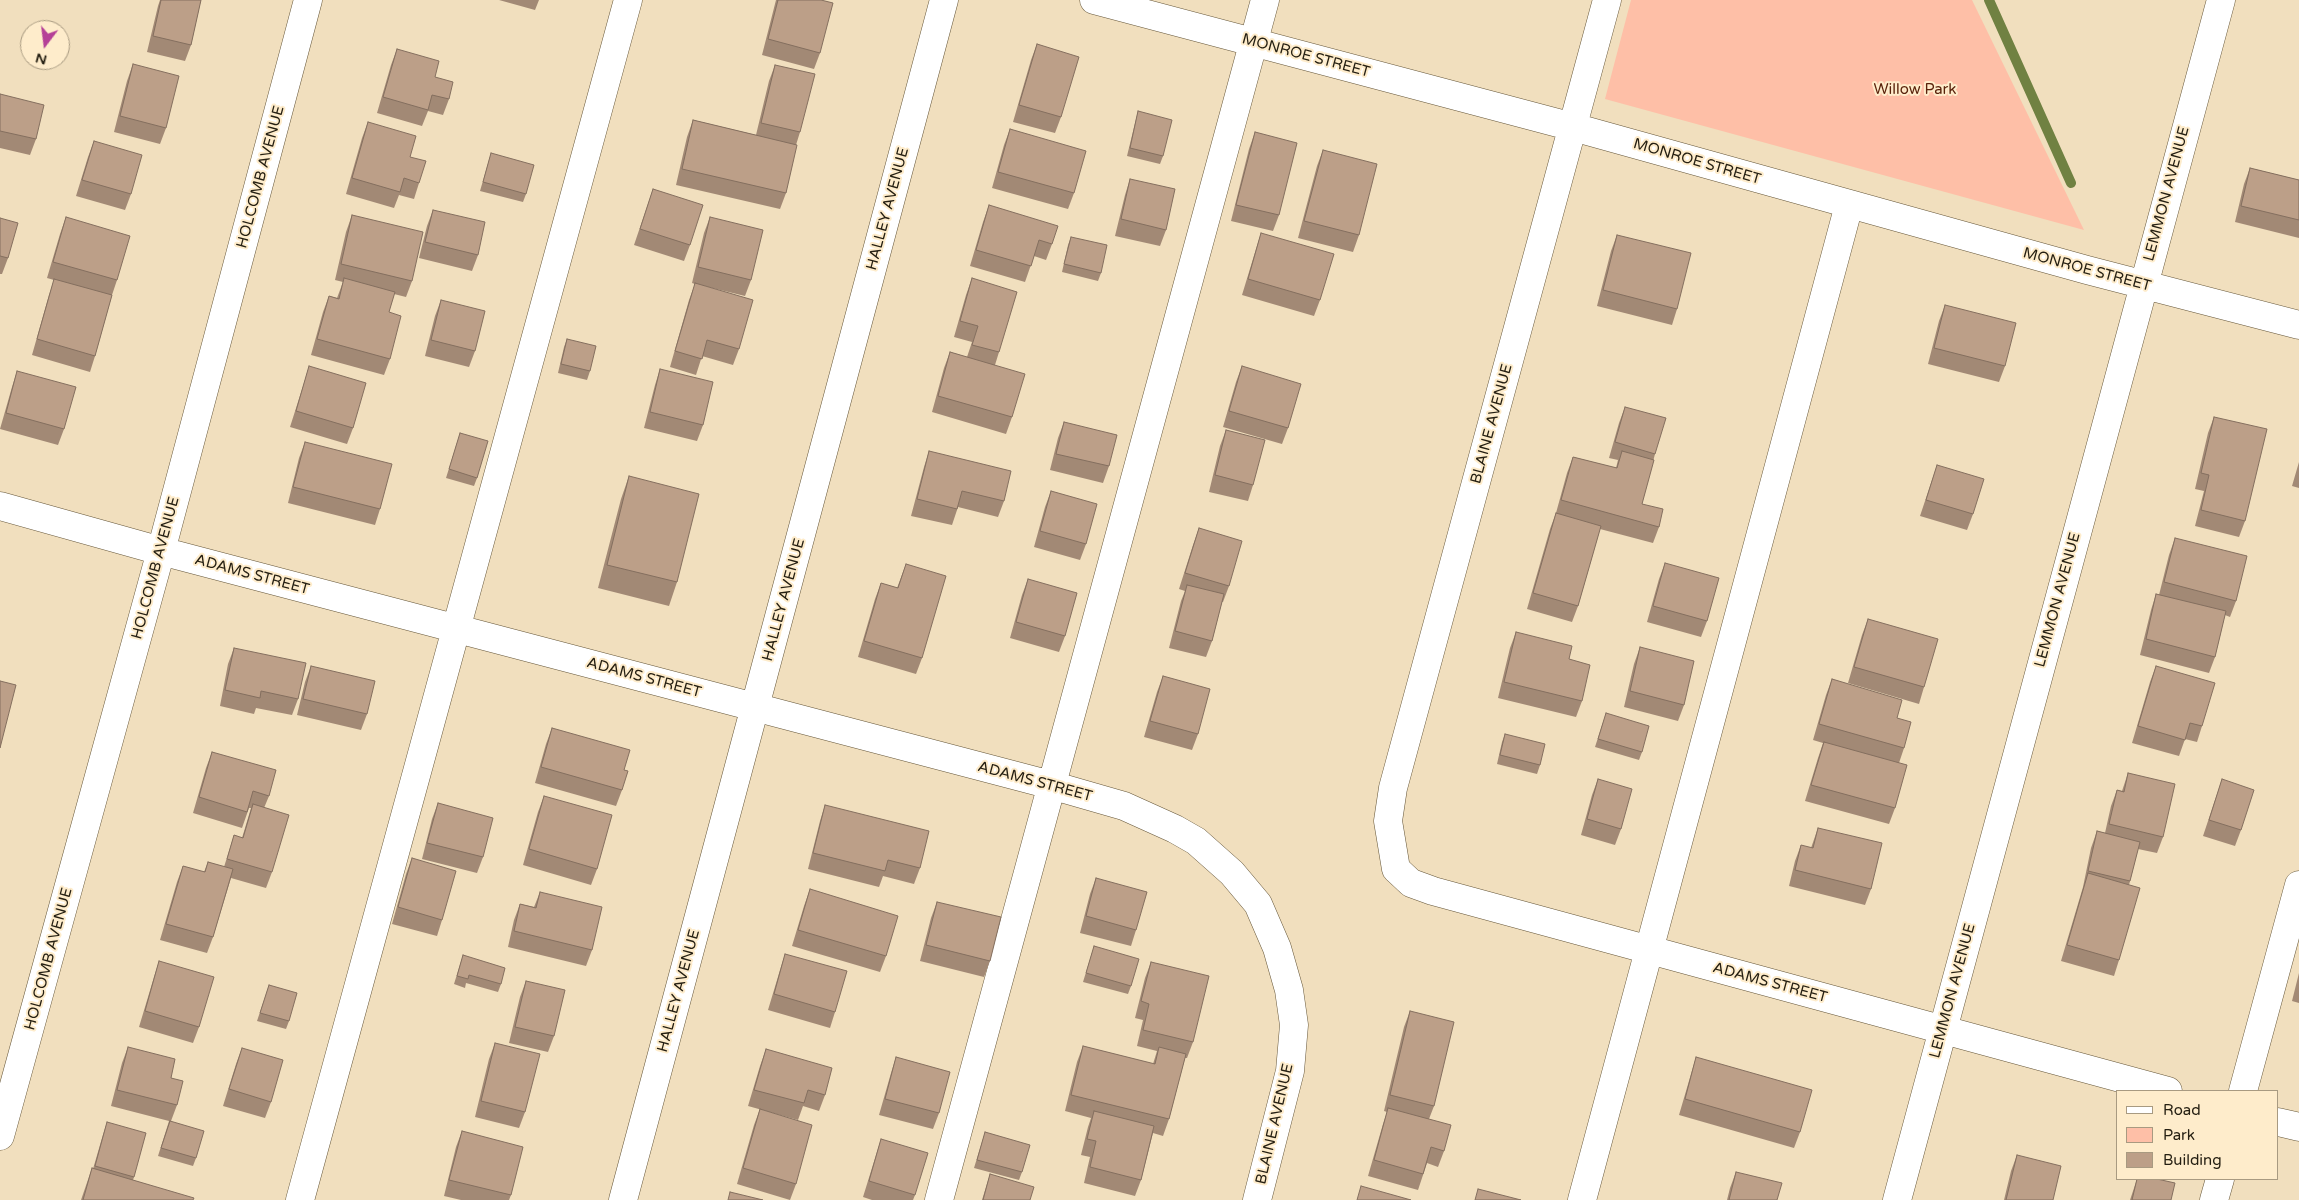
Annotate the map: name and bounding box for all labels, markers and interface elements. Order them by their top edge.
north arrow [20,20,70,70]
street label: MONROE STREET [1240,30,1372,82]
text: N [34,49,49,69]
park label: Willow Park [1873,81,1957,99]
street label: HOLCOMB AVENUE [233,104,289,250]
street label: LEMMON AVENUE [2140,125,2194,263]
street label: MONROE STREET [1631,135,1763,189]
street label: HALLEY AVENUE [863,146,913,272]
street label: MONROE STREET [2021,244,2153,296]
street label: BLAINE AVENUE [1467,362,1517,486]
street label: HOLCOMB AVENUE [128,495,184,641]
street label: LEMMON AVENUE [2031,531,2085,669]
street label: HALLEY AVENUE [759,537,809,663]
street label: ADAMS STREET [193,551,311,599]
street label: ADAMS STREET [585,654,703,702]
street label: ADAMS STREET [976,758,1094,806]
street label: HOLCOMB AVENUE [21,886,77,1032]
street label: LEMMON AVENUE [1926,922,1980,1060]
street label: HALLEY AVENUE [654,928,704,1054]
street label: ADAMS STREET [1711,959,1829,1007]
street label: BLAINE AVENUE [1252,1062,1298,1186]
legend [2116,1090,2279,1180]
text: Road [2163,1101,2201,1119]
text: Park [2163,1126,2195,1144]
text: Building [2163,1151,2222,1169]

